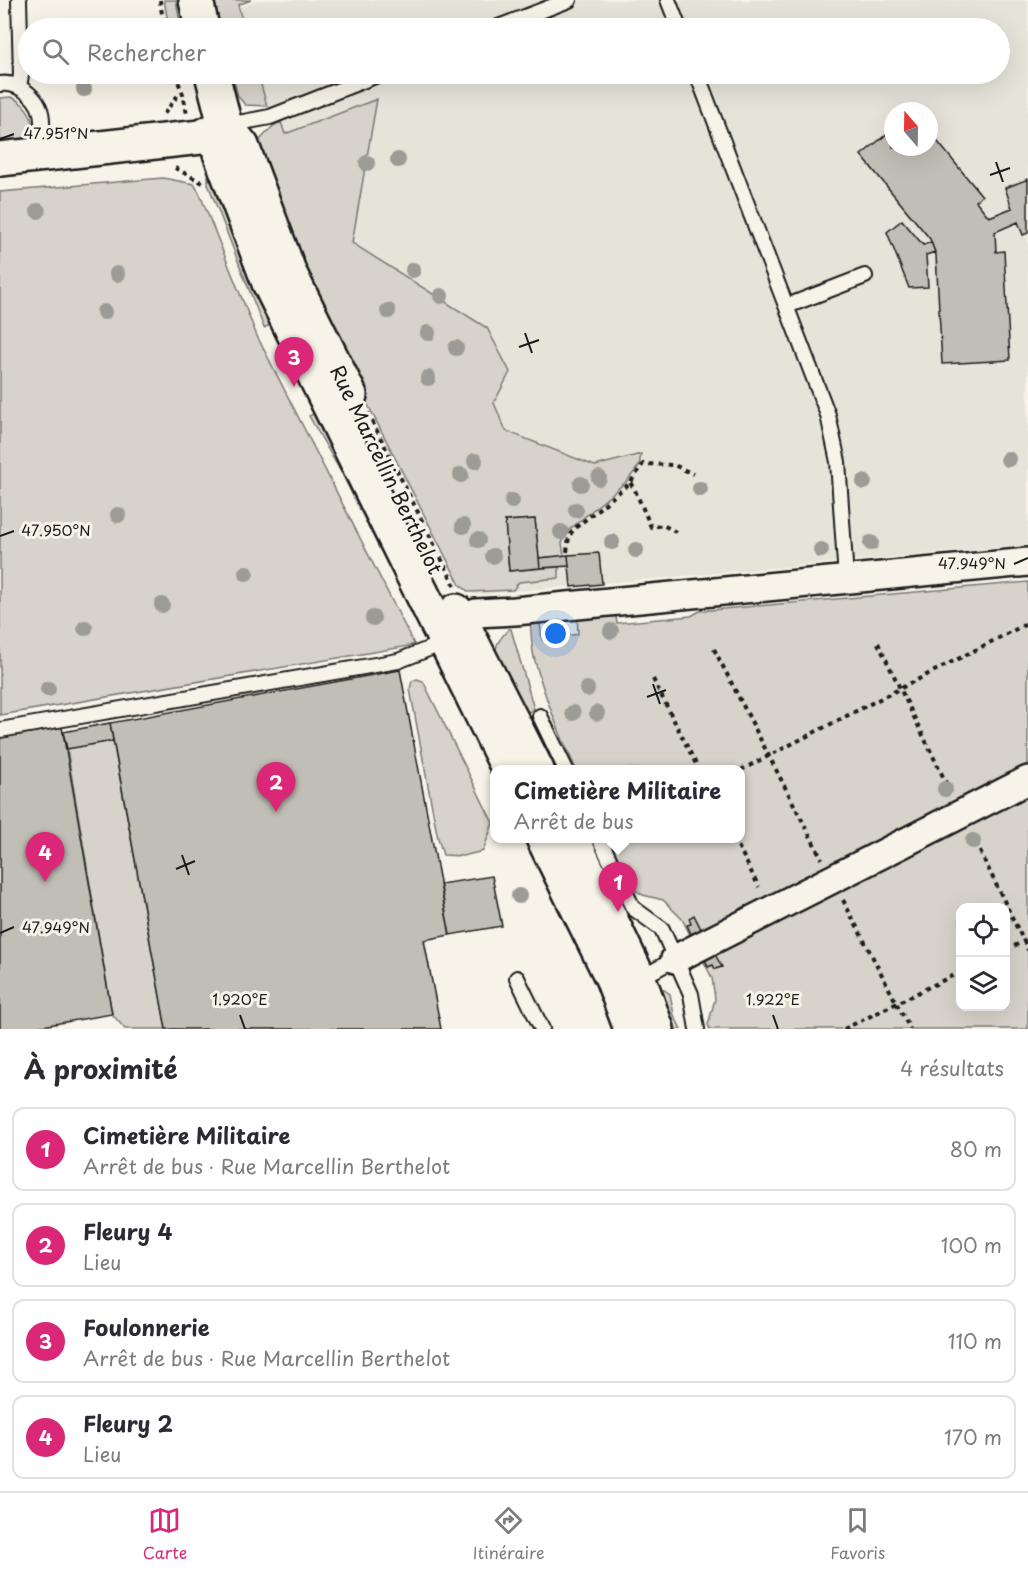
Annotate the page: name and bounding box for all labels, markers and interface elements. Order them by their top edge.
search box [18,18,1010,84]
icon: search [39,35,72,68]
text: Rechercher [87,35,206,68]
north arrow [884,102,938,156]
text: 47.951°N [23,121,89,144]
pin: 3 [274,338,314,387]
street label: Rue Marcellin Berthelot [323,360,451,579]
text: 47.950°N [21,518,91,541]
text: 47.949°N [938,551,1006,574]
your location [541,619,570,648]
pin: 2 [256,762,296,812]
popup [490,765,745,843]
text: Cimetière Militaire [514,773,721,806]
text: Arrêt de bus [514,806,634,836]
pin: 4 [26,832,64,882]
pin: 1 [598,862,638,912]
map controls [956,903,1010,1011]
button: locate [956,903,1010,957]
text: 47.949°N [22,915,90,938]
button: layers [956,957,1010,1011]
text: 1.920°E [212,987,268,1010]
text: 1.922°E [746,987,800,1010]
text: À proximité [24,1049,178,1088]
text: 4 résultats [900,1053,1004,1083]
text: Cimetière Militaire [83,1118,290,1151]
text: 1 [41,1134,50,1164]
text: 80 m [950,1134,1002,1164]
text: Arrêt de bus · Rue Marcellin Berthelot [83,1151,450,1181]
text: Fleury 4 [83,1214,172,1247]
text: 2 [38,1230,53,1260]
text: 100 m [941,1230,1002,1260]
text: Lieu [83,1247,121,1277]
text: Foulonnerie [83,1310,210,1343]
text: 3 [39,1326,52,1356]
text: 110 m [948,1326,1002,1356]
text: Arrêt de bus · Rue Marcellin Berthelot [83,1343,450,1373]
text: Fleury 2 [83,1406,173,1439]
text: 4 [39,1422,52,1452]
text: 170 m [944,1422,1002,1452]
text: Lieu [83,1439,121,1469]
tab: Carte [143,1504,187,1564]
tab: Itinéraire [473,1504,545,1564]
tab: Favoris [830,1504,885,1564]

